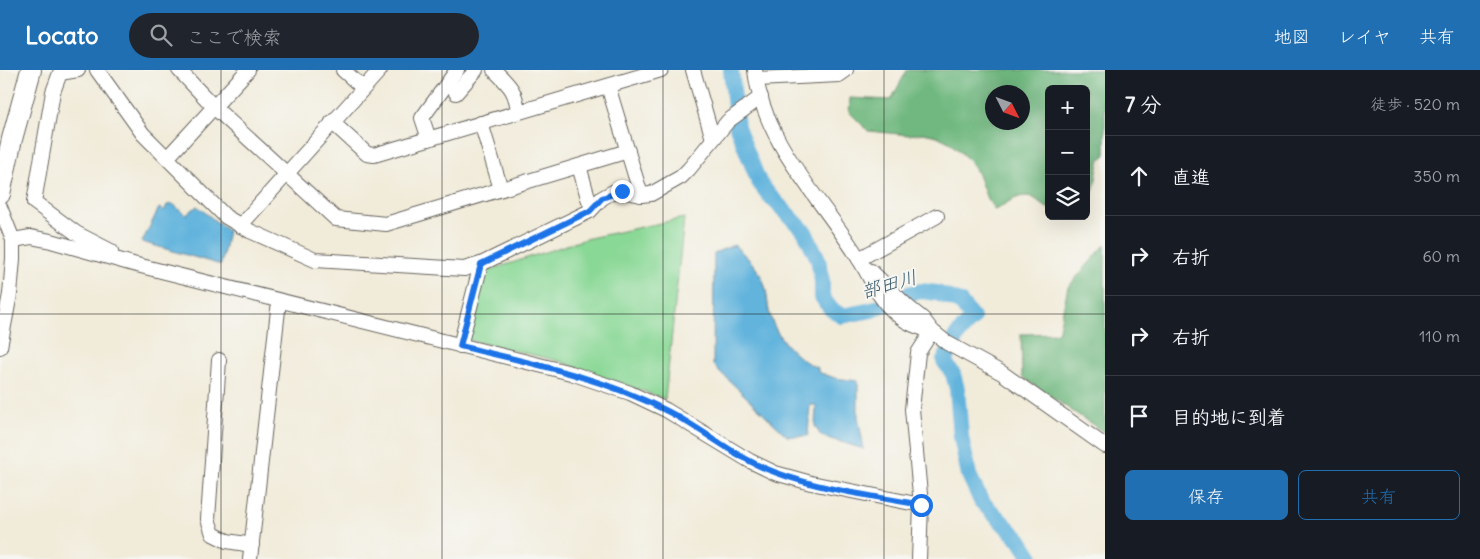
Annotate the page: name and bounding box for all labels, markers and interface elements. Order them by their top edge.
search box [129,13,479,58]
text: Locato [25,20,99,50]
icon: search [147,21,175,49]
text: ここで検索 [187,25,282,49]
text: 地図 [1274,25,1310,48]
text: レイヤ [1338,25,1391,48]
text: 共有 [1419,25,1455,48]
north arrow [985,85,1030,130]
map controls [1045,85,1090,220]
button: + [1045,85,1090,130]
text: 7 分 [1125,91,1161,118]
text: 徒歩 · 520 m [1370,94,1460,114]
button: − [1045,130,1090,175]
icon: ahead [1125,162,1153,190]
text: 直進 [1172,165,1210,189]
text: 350 m [1413,166,1460,186]
button: layers [1045,175,1090,220]
route end [611,180,634,203]
icon: right [1125,242,1153,270]
text: 右折 [1172,245,1210,269]
text: 60 m [1422,246,1460,266]
water label: 部田川 [858,265,920,303]
icon: right [1125,322,1153,350]
text: 右折 [1172,325,1210,349]
text: 110 m [1419,326,1460,346]
icon: arrive [1125,402,1153,430]
text: 目的地に到着 [1172,405,1286,429]
button: 保存 [1125,470,1288,520]
button: 共有 [1298,470,1460,520]
route start [910,494,933,517]

